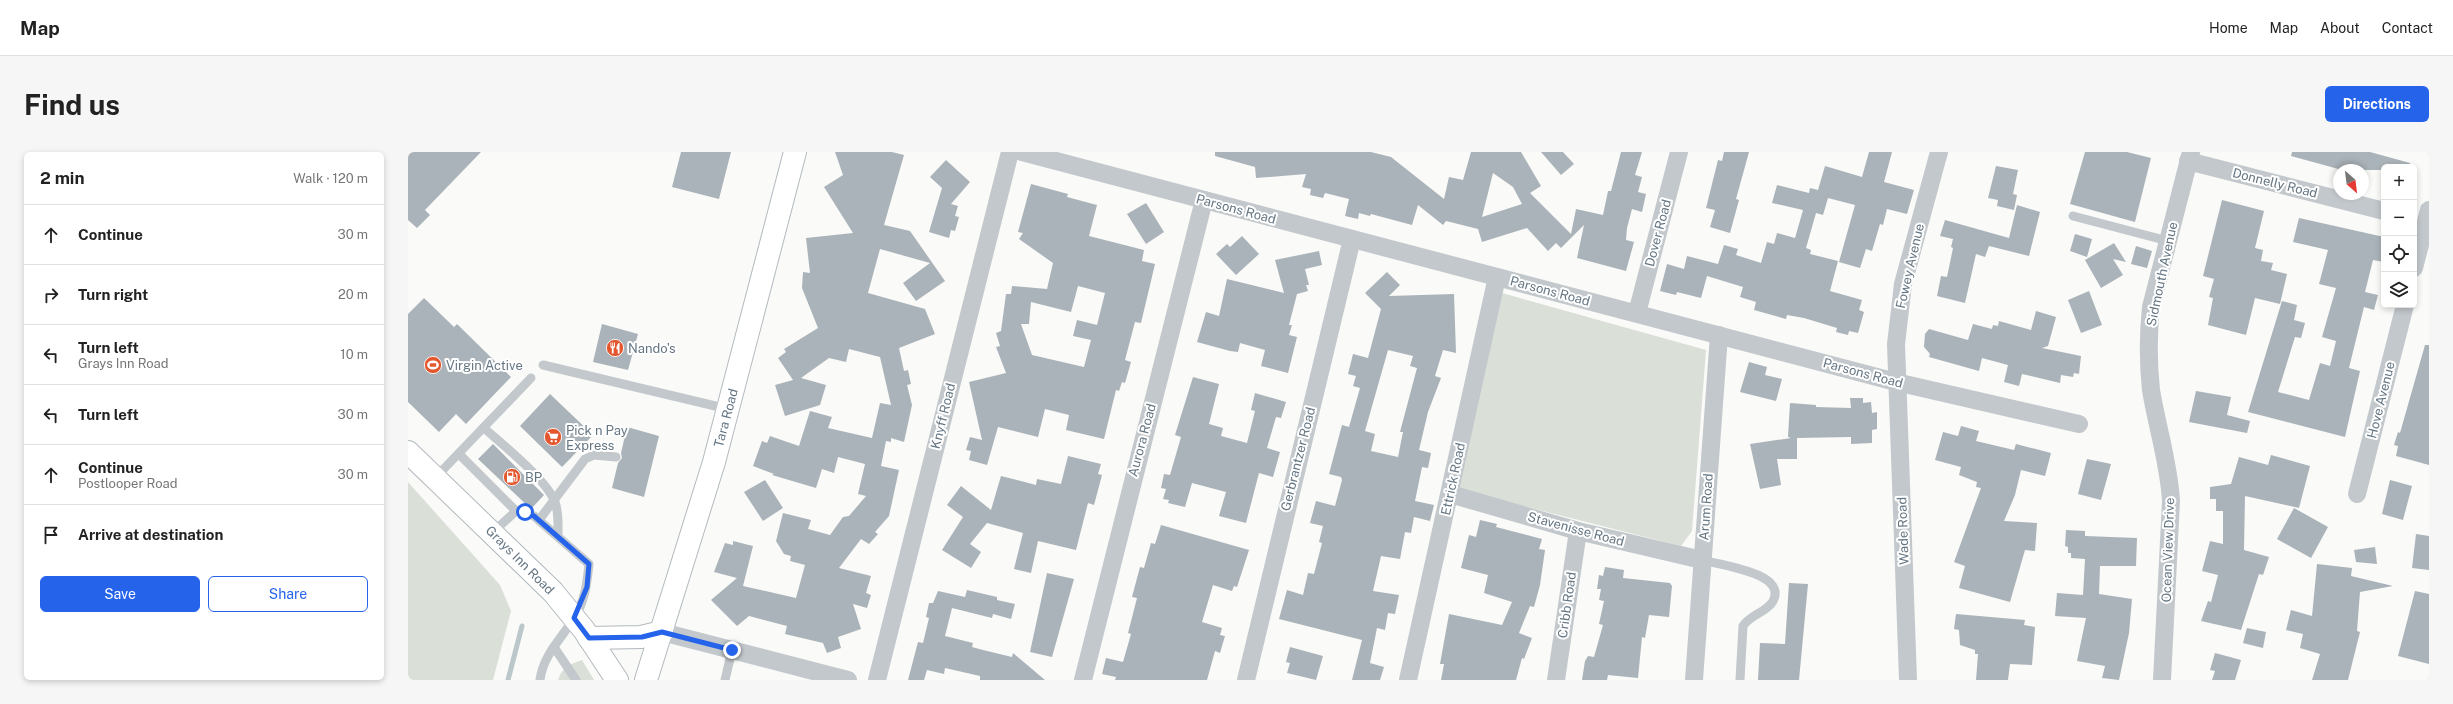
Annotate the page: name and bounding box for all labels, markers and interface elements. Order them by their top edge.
text: Map [20,17,60,39]
text: Home [2209,20,2248,36]
text: Map [2270,20,2298,36]
text: About [2320,20,2360,36]
text: Contact [2382,20,2433,36]
button: Directions [2325,86,2429,122]
text: Find us [24,88,120,121]
north arrow [2333,164,2369,200]
map controls [2381,164,2417,308]
button: + [2381,164,2417,200]
street label: Donnelly Road [2231,165,2319,201]
text: 2 min [40,168,85,188]
text: Walk · 120 m [293,171,368,186]
street label: Parsons Road [1194,191,1278,227]
street label: Dover Road [1642,198,1674,268]
button: − [2381,200,2417,236]
street label: Sidmouth Avenue [2144,220,2180,328]
street label: Fowey Avenue [1893,222,1927,310]
icon: ahead [40,224,62,246]
text: Continue [78,226,143,243]
text: 30 m [338,227,368,242]
button: locate [2381,236,2417,272]
button: layers [2381,272,2417,308]
street label: Parsons Road [1508,273,1592,309]
icon: right [40,284,62,306]
text: Turn right [78,286,148,303]
text: 20 m [338,287,368,302]
restaurant icon: Nando's [605,338,625,358]
text: Turn left [78,339,139,356]
place label: Nando's [628,341,676,356]
icon: left [40,344,62,366]
text: 10 m [340,347,368,362]
sports icon: Virgin Active [423,355,443,375]
street label: Parsons Road [1821,355,1905,391]
text: Grays Inn Road [78,356,169,371]
place label: Virgin Active [446,358,523,373]
street label: Hove Avenue [2364,360,2398,440]
street label: Knyff Road [928,382,958,450]
street label: Tara Road [711,387,741,449]
street label: Aurora Road [1125,402,1159,478]
icon: left [40,404,62,426]
street label: Gerbrantzer Road [1278,405,1318,513]
text: Turn left [78,406,139,423]
text: 30 m [338,407,368,422]
place label: Pick n Pay Express [566,423,628,453]
supermarket icon: Pick n Pay Express [543,427,563,447]
street label: Ettrick Road [1438,441,1468,517]
text: Continue [78,459,143,476]
icon: ahead [40,464,62,486]
text: 30 m [338,467,368,482]
fuel station icon: BP [502,467,522,487]
place label: BP [525,470,542,485]
street label: Arum Road [1696,473,1716,541]
text: Postlooper Road [78,476,177,491]
street label: Wade Road [1894,497,1912,565]
street label: Ocean View Drive [2159,497,2177,603]
route start [516,503,534,521]
street label: Stavenisse Road [1526,509,1626,549]
street label: Grays Inn Road [483,523,557,597]
icon: arrive [40,524,62,546]
text: Arrive at destination [78,526,223,543]
street label: Cribb Road [1555,571,1579,639]
button: Save [40,576,200,612]
button: Share [208,576,368,612]
route end [723,641,741,659]

